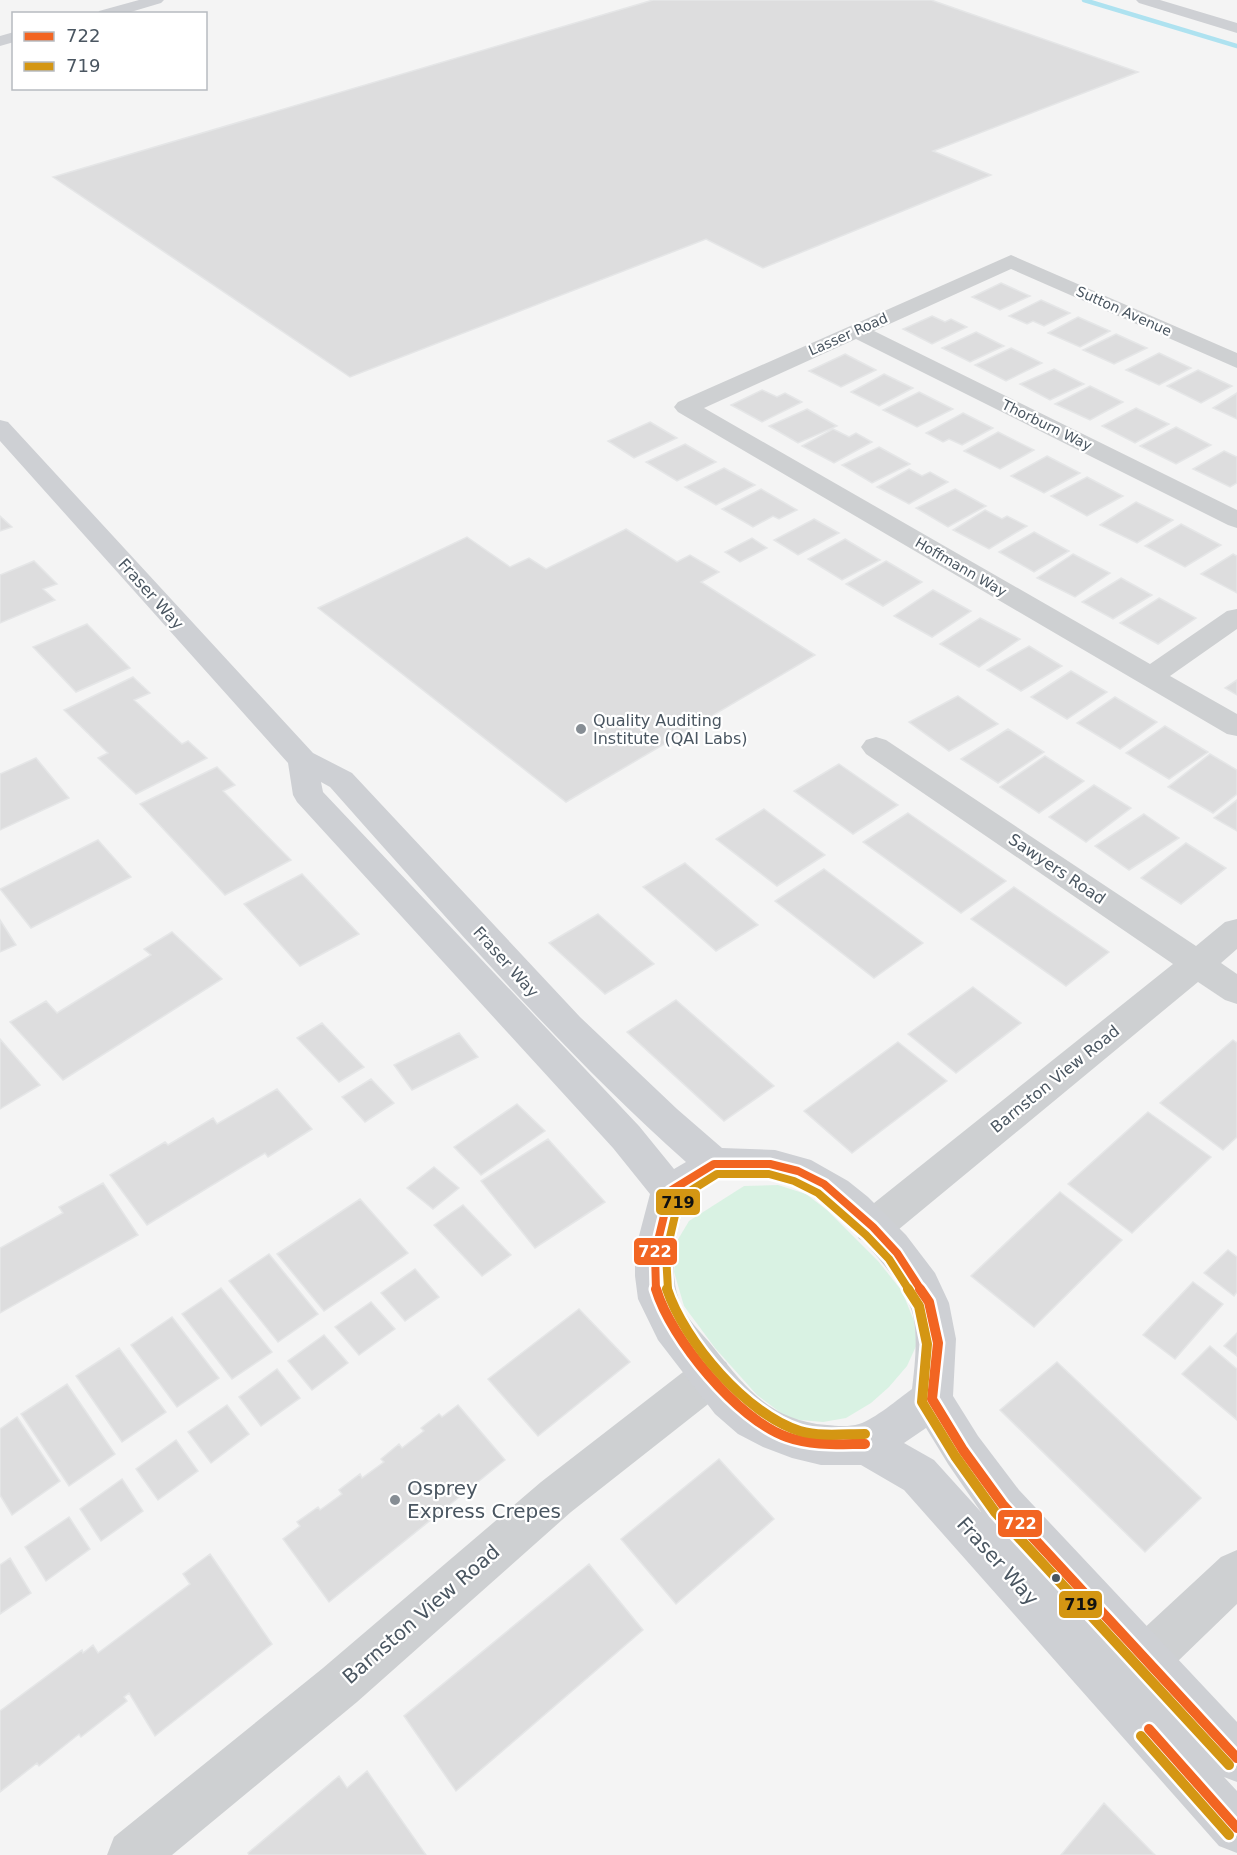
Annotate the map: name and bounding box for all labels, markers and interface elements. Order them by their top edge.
legend [12,12,207,90]
text: 722 [66,25,100,46]
text: 719 [66,55,100,76]
street label: Sutton Avenue [1074,283,1174,339]
street label: Lasser Road [806,309,890,359]
street label: Thorburn Way [998,396,1095,454]
street label: Hoffmann Way [912,534,1010,600]
street label: Fraser Way [114,555,188,633]
place label: Quality Auditing Institute (QAI Labs) [593,711,748,748]
marker: Quality Auditing Institute (QAI Labs) [574,722,588,736]
street label: Sawyers Road [1005,830,1109,908]
street label: Fraser Way [469,923,543,1001]
street label: Barnston View Road [987,1021,1123,1137]
line badge: 719 [655,1188,701,1216]
text: 719 [661,1193,695,1212]
line badge: 722 [633,1237,678,1266]
text: 722 [638,1242,672,1261]
place label: Osprey Express Crepes [407,1476,561,1523]
marker: Osprey Express Crepes [388,1493,402,1507]
line badge: 722 [997,1509,1043,1538]
street label: Fraser Way [952,1512,1044,1610]
text: 722 [1003,1514,1037,1533]
street label: Barnston View Road [338,1539,504,1689]
unlabelled marker [1050,1572,1062,1584]
line badge: 719 [1058,1590,1103,1619]
text: 719 [1064,1595,1098,1614]

